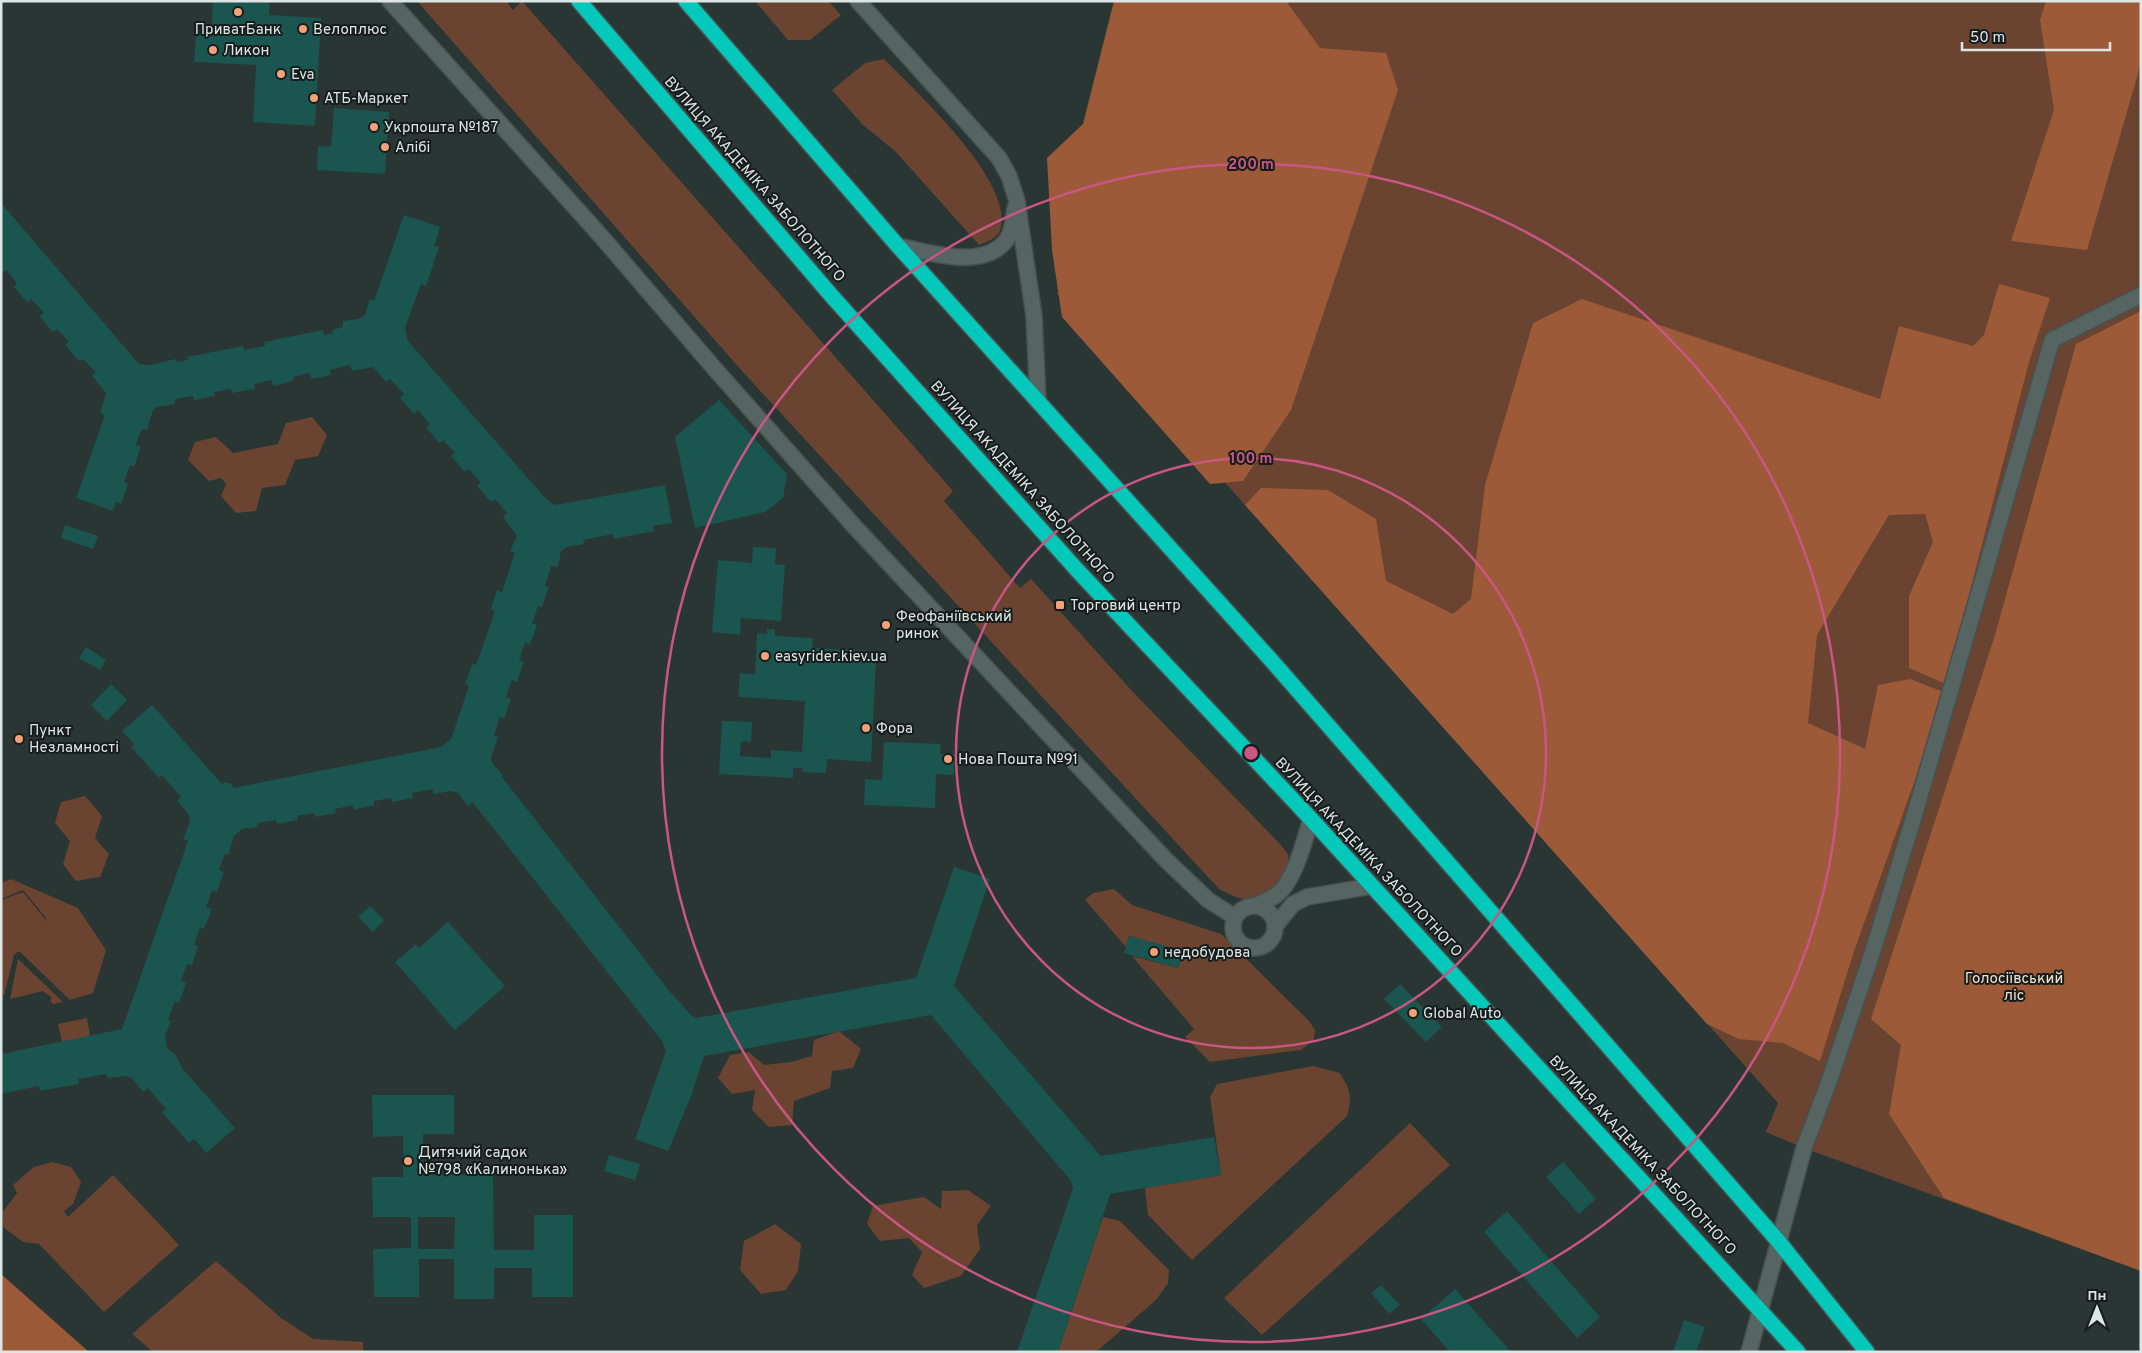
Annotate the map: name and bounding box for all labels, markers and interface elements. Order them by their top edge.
marker: ПриватБанк [232,6,244,18]
scale bar [1962,20,2110,52]
place label: ПриватБанк [195,21,281,40]
place label: Велоплюс [313,21,387,40]
marker: Велоплюс [297,23,309,35]
text: 50 m [1970,29,2005,48]
place label: Ликон [223,42,269,61]
marker: Ликон [207,44,219,56]
place label: Eva [291,66,314,85]
marker: Eva [275,68,287,80]
street label: ВУЛИЦЯ АКАДЕМІКА ЗАБОЛОТНОГО [659,73,848,287]
place label: АТБ-Маркет [324,90,409,109]
marker: АТБ-Маркет [308,92,320,104]
place label: Укрпошта №187 [384,119,498,138]
marker: Укрпошта №187 [368,121,380,133]
place label: Алібі [395,139,430,158]
marker: Алібі [379,141,391,153]
text: 200 m [1228,156,1274,175]
street label: ВУЛИЦЯ АКАДЕМІКА ЗАБОЛОТНОГО [926,378,1118,588]
text: 100 m [1230,450,1272,469]
place label: Торговий центр [1070,597,1181,616]
marker: Торговий центр [1054,599,1066,611]
place label: Феофаніївський ринок [896,608,1012,644]
marker: Феофаніївський ринок [880,619,892,631]
place label: easyrider.kiev.ua [775,648,887,667]
marker: easyrider.kiev.ua [759,650,771,662]
place label: Фора [876,720,913,739]
place label: Пункт Незламності [29,722,119,758]
marker: Фора [860,722,872,734]
marker: Пункт Незламності [13,733,25,745]
centre of rings [1242,744,1260,762]
place label: Нова Пошта №91 [958,751,1078,770]
marker: Нова Пошта №91 [942,753,954,765]
street label: ВУЛИЦЯ АКАДЕМІКА ЗАБОЛОТНОГО [1270,754,1466,962]
place label: недобудова [1164,944,1250,963]
marker: недобудова [1148,946,1160,958]
park label: Голосіївський ліс [1965,970,2063,1006]
place label: Global Auto [1423,1005,1501,1024]
marker: Global Auto [1407,1007,1419,1019]
street label: ВУЛИЦЯ АКАДЕМІКА ЗАБОЛОТНОГО [1544,1052,1740,1260]
place label: Дитячий садок №798 «Калинонька» [418,1144,567,1180]
marker: Дитячий садок №798 «Калинонька» [402,1155,414,1167]
north arrow [2072,1283,2122,1333]
text: Пн [2088,1288,2106,1305]

